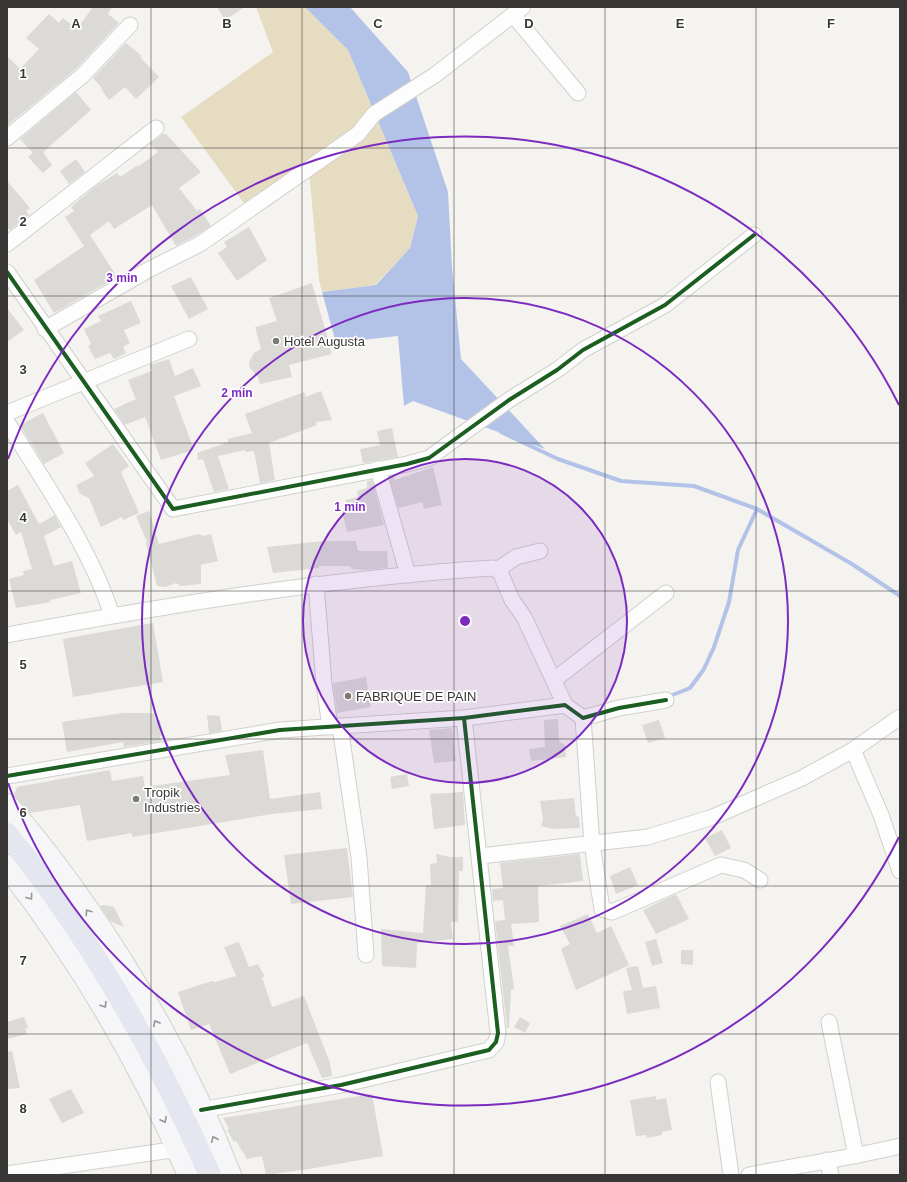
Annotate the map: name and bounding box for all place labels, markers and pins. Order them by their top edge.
place label: Hotel Augusta [284,334,366,349]
marker: Hotel Augusta [271,336,281,346]
centre of rings [458,614,472,628]
place label: FABRIQUE DE PAIN [356,689,476,704]
marker: FABRIQUE DE PAIN [343,691,353,701]
place label: Tropik Industries [144,785,201,815]
marker: Tropik Industries [131,794,141,804]

